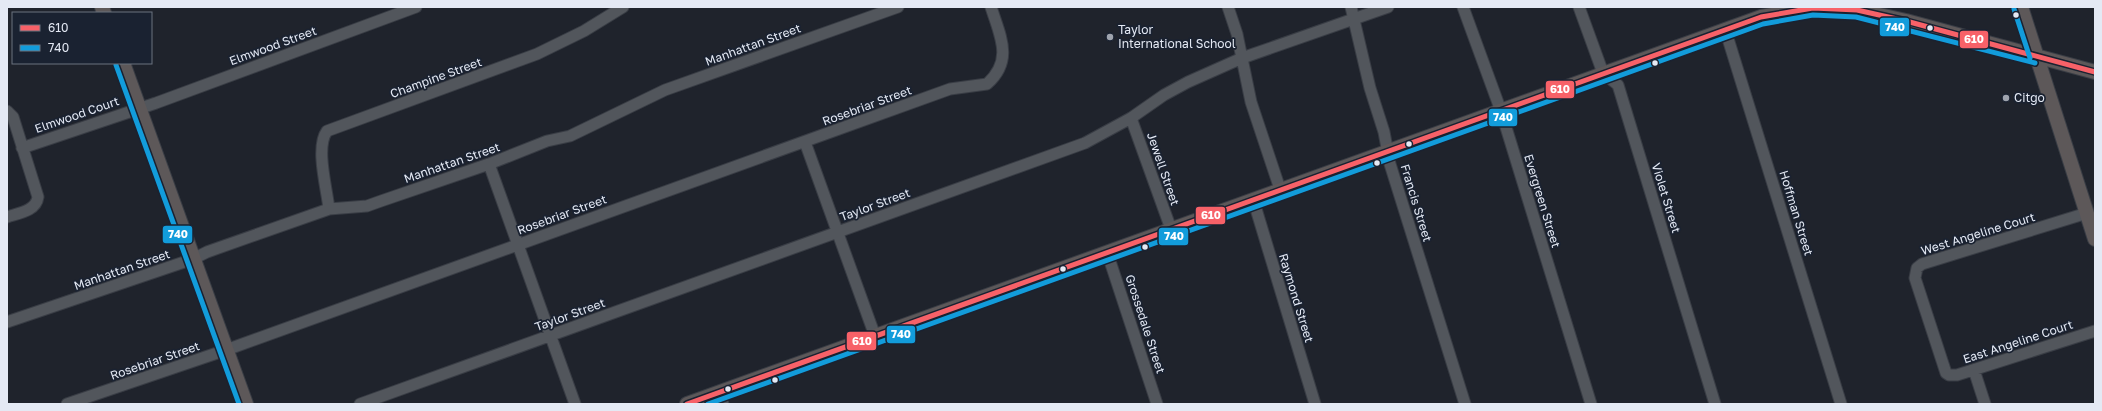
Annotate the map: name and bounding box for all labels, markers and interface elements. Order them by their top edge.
unlabelled marker [2011,10,2021,20]
legend [12,12,152,64]
line badge: 740 [1879,17,1910,37]
text: 610 [48,20,69,35]
street label: Manhattan Street [703,20,803,69]
text: 740 [1885,20,1905,33]
place label: Taylor International School [1118,22,1236,51]
street label: Elmwood Street [227,23,319,68]
unlabelled marker [1925,23,1935,33]
line badge: 610 [1959,30,1989,49]
marker: Taylor International School [1105,32,1115,42]
text: 610 [1964,32,1984,45]
text: 740 [48,40,69,55]
street label: Champine Street [388,54,484,101]
unlabelled marker [1650,58,1660,68]
line badge: 610 [1545,80,1575,99]
street label: Rosebriar Street [820,82,914,129]
text: 610 [1550,82,1570,95]
place label: Citgo [2014,90,2045,105]
street label: Elmwood Court [33,93,121,136]
marker: Citgo [2001,93,2011,103]
line badge: 740 [1488,108,1518,127]
text: 740 [1493,110,1513,123]
street label: Jewell Street [1144,130,1183,208]
street label: Manhattan Street [402,139,502,186]
unlabelled marker [1404,139,1414,149]
street label: Evergreen Street [1521,152,1564,250]
unlabelled marker [1372,158,1382,168]
street label: Violet Street [1649,161,1684,235]
street label: Francis Street [1398,162,1435,244]
street label: Hoffman Street [1776,168,1817,257]
street label: Taylor Street [838,185,912,224]
street label: Rosebriar Street [515,191,609,238]
line badge: 610 [1195,206,1226,225]
text: 610 [1201,208,1221,221]
street label: West Angeline Court [1919,209,2037,258]
line badge: 740 [162,225,193,244]
text: 740 [168,227,188,240]
line badge: 740 [1158,227,1189,246]
text: 740 [1164,229,1184,242]
unlabelled marker [1140,242,1150,252]
street label: Manhattan Street [72,246,172,293]
street label: Raymond Street [1276,251,1317,344]
unlabelled marker [1058,264,1068,274]
street label: Grossedale Street [1122,272,1169,375]
street label: Taylor Street [533,295,607,334]
street label: East Angeline Court [1961,317,2075,366]
line badge: 740 [886,325,916,344]
text: 740 [891,327,911,340]
line badge: 610 [846,331,877,351]
text: 610 [852,334,872,347]
street label: Rosebriar Street [108,338,202,383]
unlabelled marker [770,375,780,385]
unlabelled marker [723,384,733,394]

